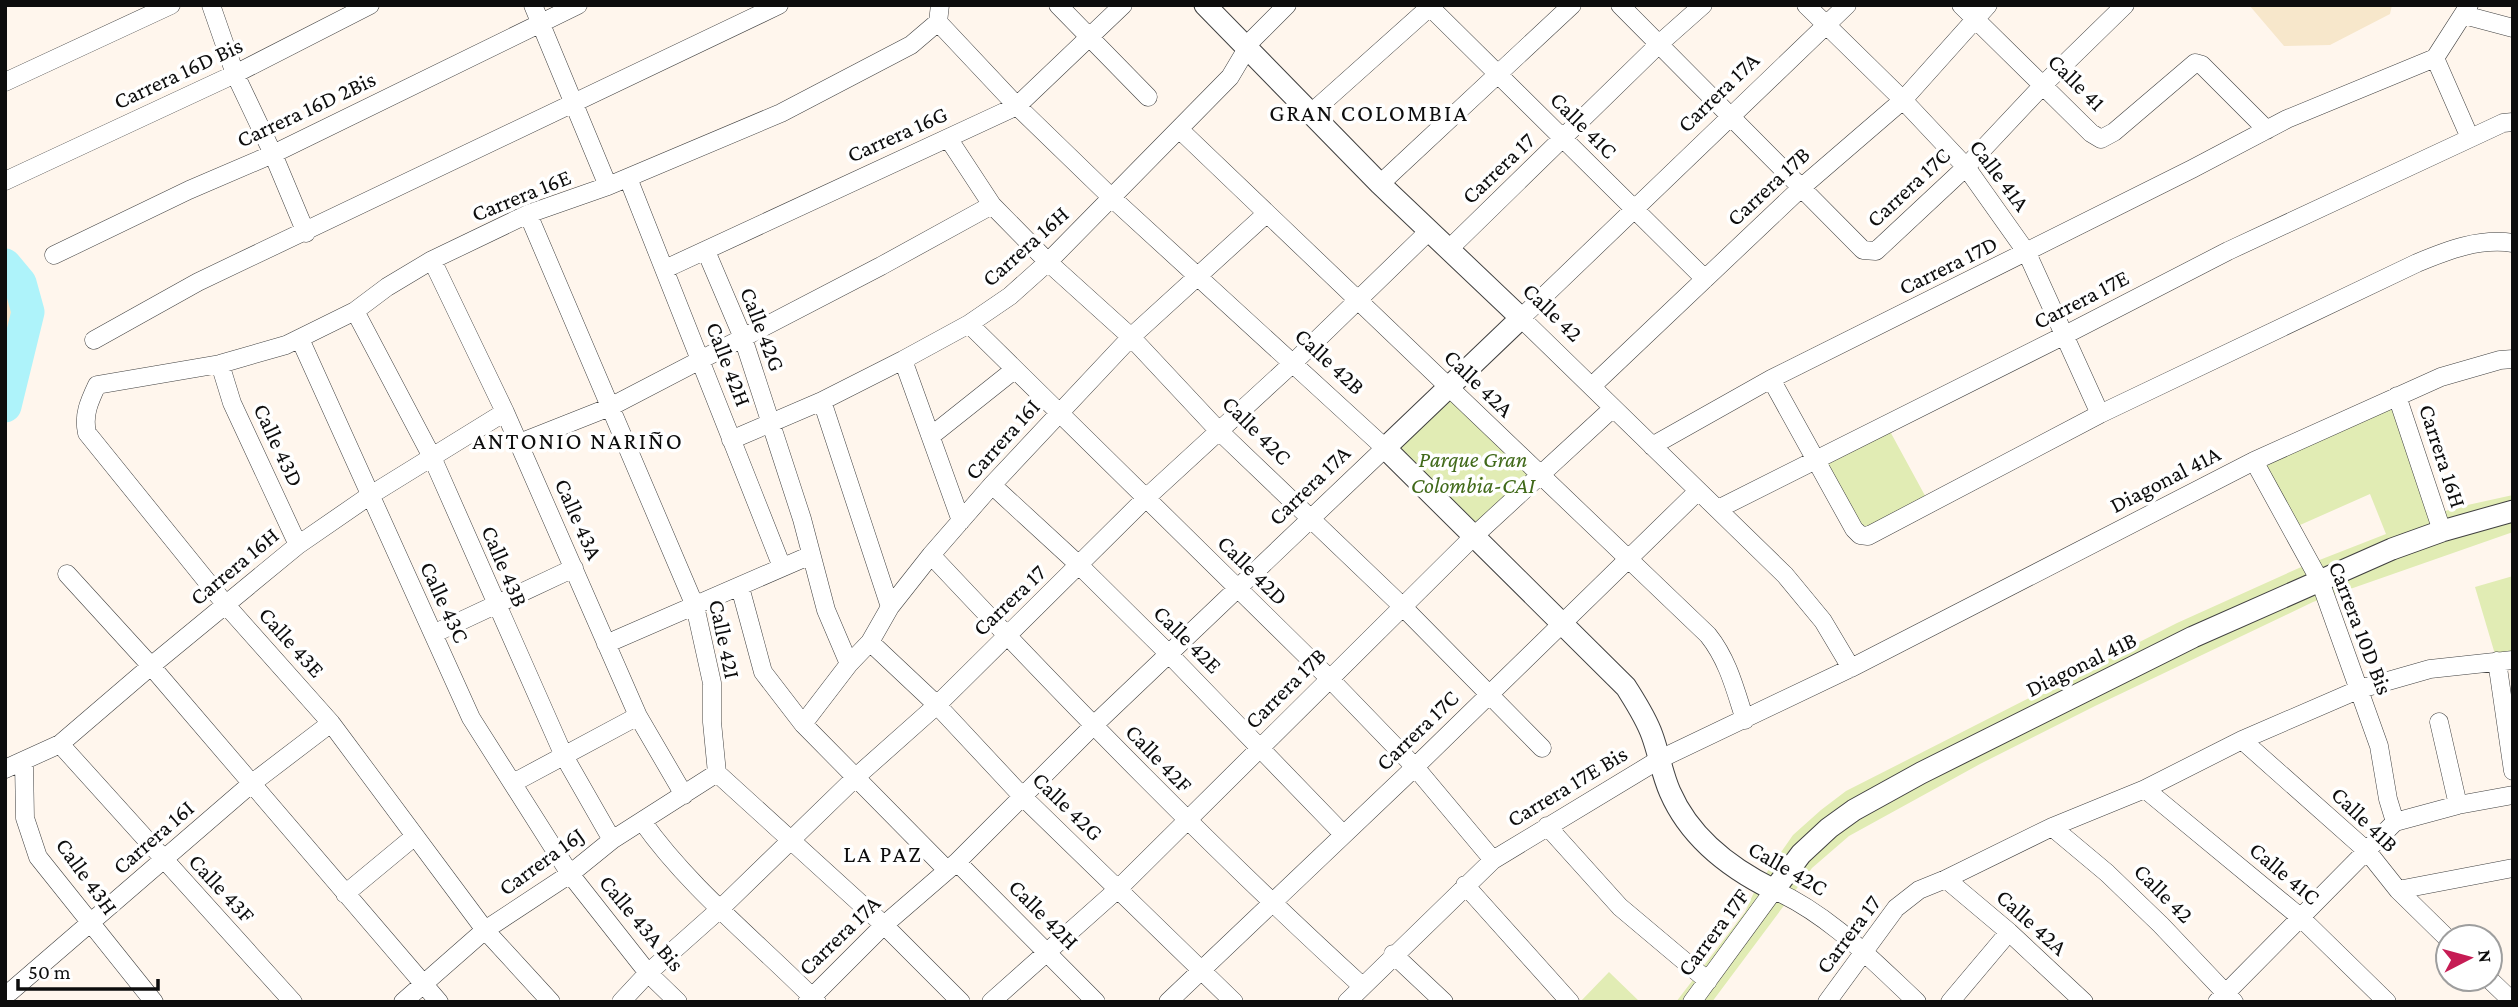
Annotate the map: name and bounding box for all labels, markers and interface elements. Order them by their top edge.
street label: Carrera 16D Bis [109,32,247,114]
street label: Carrera 17A [1672,46,1765,137]
street label: Calle 41 [2043,48,2111,116]
street label: Carrera 16D 2Bis [232,65,380,153]
street label: Calle 41C [1545,86,1623,164]
district label: GRAN COLOMBIA [1269,99,1469,126]
street label: Carrera 16G [843,100,951,168]
street label: Carrera 17 [1456,127,1540,209]
street label: Calle 41A [1965,134,2036,217]
street label: Carrera 17B [1721,141,1815,231]
street label: Carrera 17C [1861,142,1955,232]
street label: Carrera 16E [468,163,574,227]
street label: Carrera 16H [976,200,1074,292]
street label: Carrera 17D [1895,230,2001,300]
street label: Carrera 17E [2029,264,2133,334]
street label: Calle 42 [1518,277,1588,347]
street label: Calle 42G [735,283,791,375]
street label: Calle 42H [701,318,757,410]
street label: Calle 42B [1290,322,1370,400]
street label: Calle 42A [1439,344,1520,423]
street label: Calle 42C [1217,390,1297,470]
street label: Carrera 16I [959,394,1045,484]
street label: Calle 43D [249,399,309,491]
street label: Carrera 16H [2414,401,2472,511]
district label: ANTONIO NARIÑO [472,427,684,454]
street label: Carrera 17A [1263,439,1356,530]
street label: Diagonal 41A [2106,440,2225,518]
park label: Parque Gran Colombia-CAI [1411,446,1536,498]
street label: Calle 43A [550,474,609,564]
street label: Carrera 16H [185,522,283,610]
street label: Calle 43B [476,522,534,610]
street label: Calle 42D [1213,530,1293,610]
street label: Calle 43C [415,557,475,647]
street label: Carrera 10D Bis [2324,558,2398,698]
street label: Carrera 17 [967,559,1051,641]
street label: Calle 42I [704,597,746,681]
street label: Calle 42E [1149,600,1227,678]
street label: Calle 43E [254,602,330,682]
street label: Diagonal 41B [2021,626,2141,702]
street label: Carrera 17B [1239,642,1331,734]
street label: Carrera 17C [1370,684,1464,776]
street label: Calle 42F [1120,719,1198,797]
street label: Carrera 17E Bis [1502,740,1632,832]
street label: Calle 42G [1027,766,1109,846]
street label: Calle 41B [2326,781,2404,857]
street label: Carrera 16I [107,795,199,879]
street label: Carrera 16J [493,821,589,901]
street label: Calle 43H [51,833,123,919]
street label: Calle 42C [1744,835,1832,901]
street label: Calle 41C [2245,836,2325,910]
district label: LA PAZ [843,840,923,867]
street label: Calle 43F [184,848,260,928]
street label: Calle 42 [2129,858,2199,928]
street label: Calle 43A Bis [594,870,690,976]
street label: Calle 42H [1004,874,1084,954]
street label: Carrera 17F [1672,883,1754,981]
street label: Calle 42A [1991,884,2073,961]
street label: Carrera 17A [793,889,886,980]
street label: Carrera 17 [1810,890,1886,978]
north arrow [2434,923,2504,993]
scale bar [18,948,158,992]
text: N [2474,949,2497,964]
text: 50 m [28,960,71,984]

